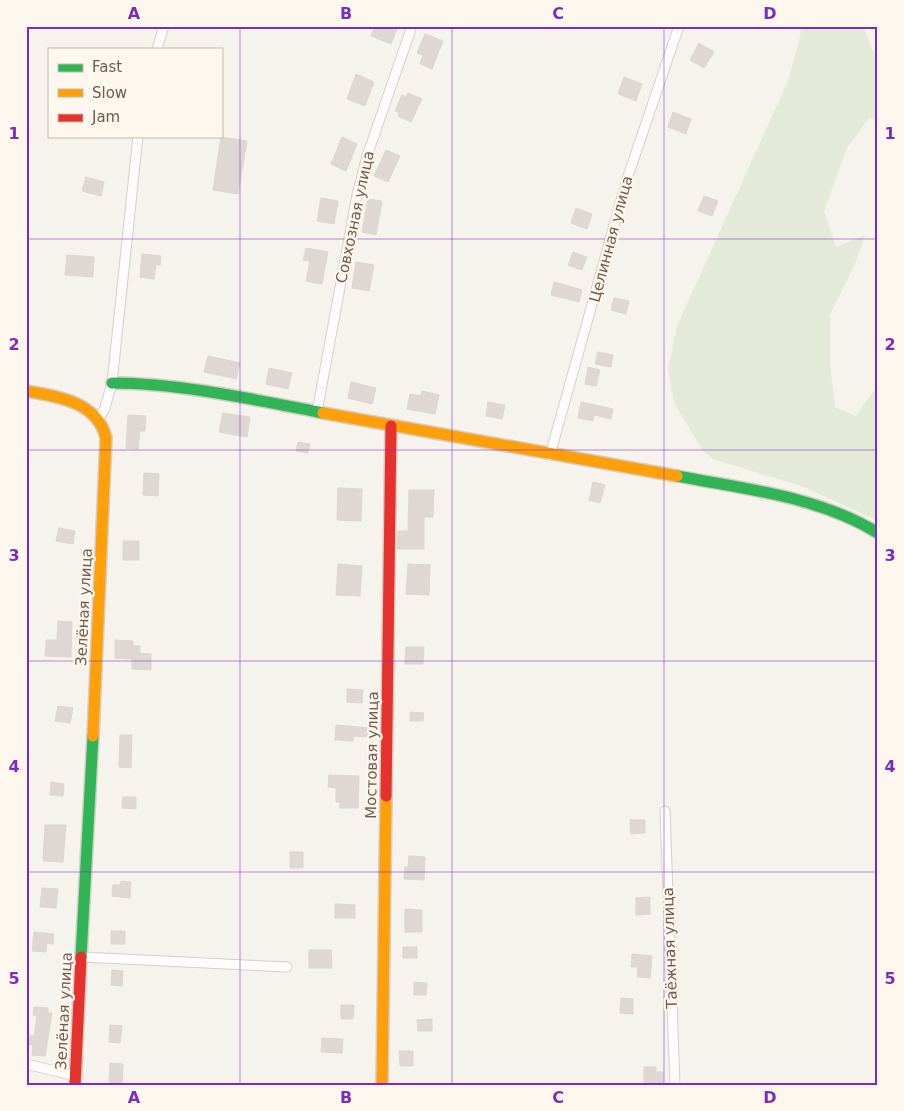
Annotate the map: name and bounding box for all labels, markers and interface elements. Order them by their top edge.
text: A [128,4,141,23]
text: B [340,4,352,23]
text: C [552,4,564,23]
text: D [763,4,777,23]
legend [48,48,222,138]
text: Fast [92,58,122,76]
text: Slow [92,84,127,102]
text: Jam [91,108,120,126]
text: 1 [8,124,20,143]
text: 1 [884,124,896,143]
street label: Совхозная улица [332,149,378,285]
street label: Целинная улица [585,174,637,304]
text: 2 [8,335,20,354]
text: 2 [884,335,896,354]
text: 3 [8,546,20,565]
text: 3 [884,546,896,565]
street label: Зелёная улица [72,548,96,666]
street label: Мостовая улица [362,691,382,819]
text: 4 [8,757,20,776]
text: 4 [884,757,896,776]
street label: Таёжная улица [659,887,681,1010]
street label: Зелёная улица [52,952,76,1070]
text: 5 [8,969,20,988]
text: 5 [884,969,896,988]
text: A [128,1088,141,1107]
text: B [340,1088,352,1107]
text: C [552,1088,564,1107]
text: D [763,1088,777,1107]

